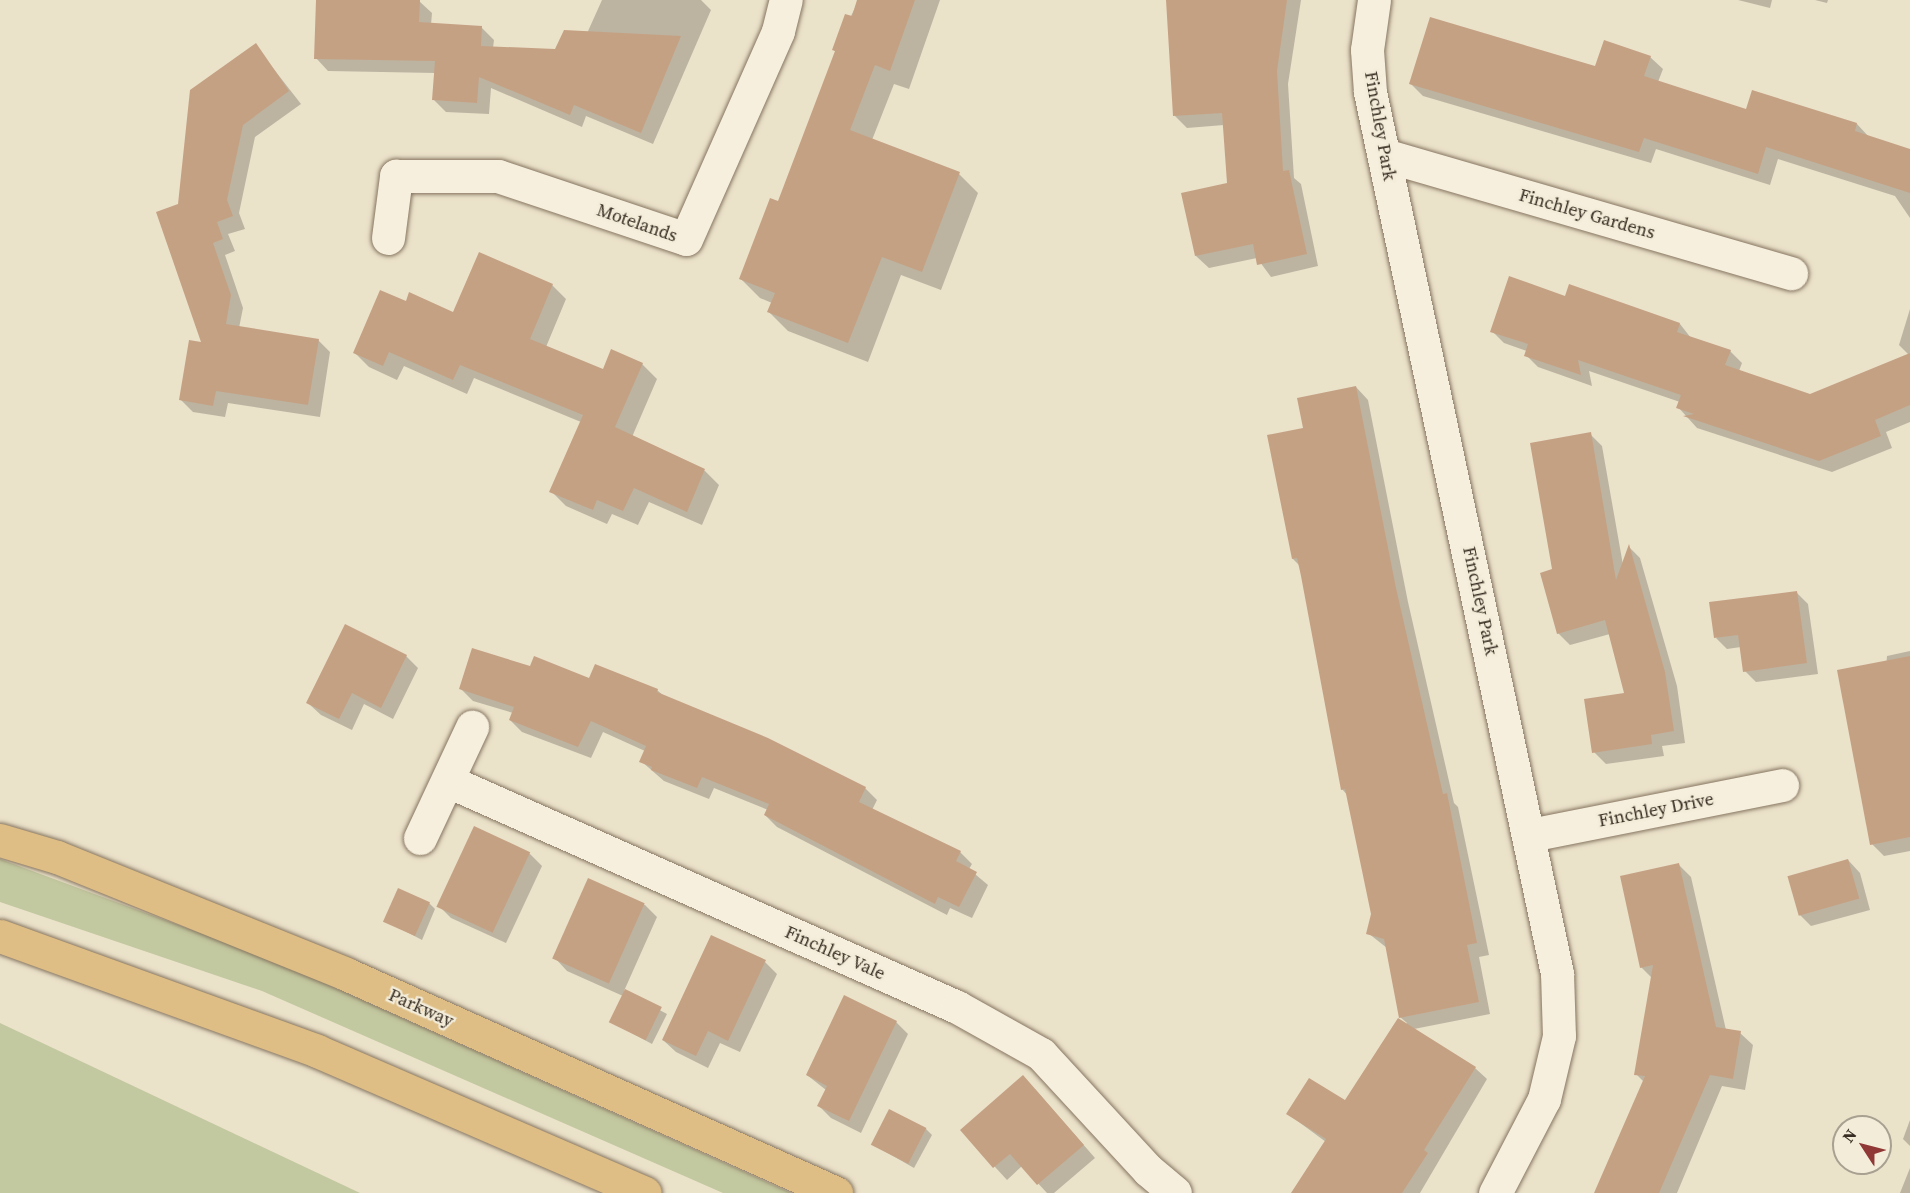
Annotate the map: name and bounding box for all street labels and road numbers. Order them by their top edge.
street label: Finchley Park [1360,70,1400,182]
street label: Finchley Gardens [1516,184,1658,244]
street label: Motelands [594,199,680,247]
street label: Finchley Park [1458,545,1502,657]
street label: Finchley Drive [1596,788,1716,832]
street label: Finchley Vale [781,921,889,985]
street label: Parkway [385,984,457,1032]

